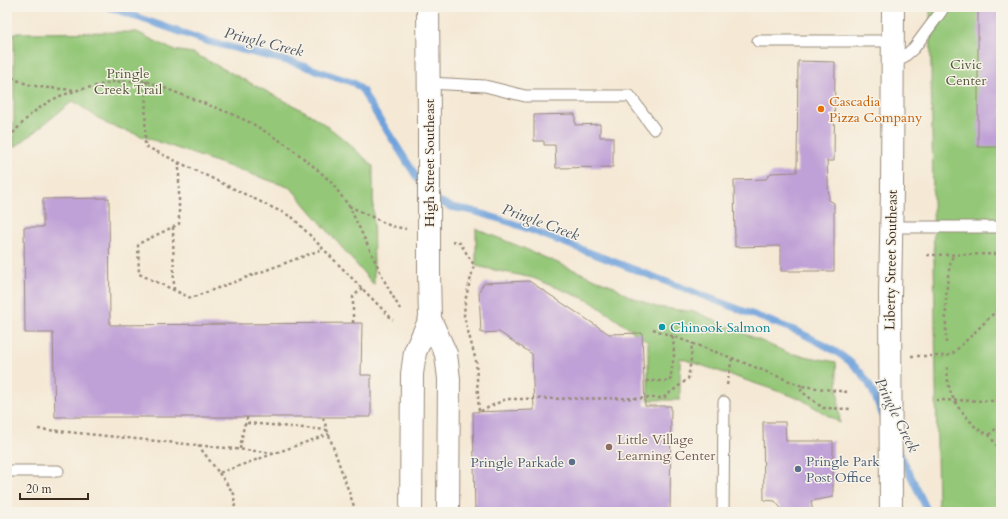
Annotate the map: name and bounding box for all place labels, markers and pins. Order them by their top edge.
place label: Cascadia Pizza Company [829,92,923,127]
marker: Cascadia Pizza Company [816,104,826,114]
place label: Chinook Salmon [670,318,771,337]
marker: Chinook Salmon [657,322,667,332]
place label: Little Village Learning Center [617,430,716,465]
marker: Little Village Learning Center [604,442,614,452]
place label: Pringle Park Post Office [806,452,880,487]
place label: Pringle Parkade [470,453,564,472]
marker: Pringle Parkade [567,457,577,467]
marker: Pringle Park Post Office [793,464,803,474]

